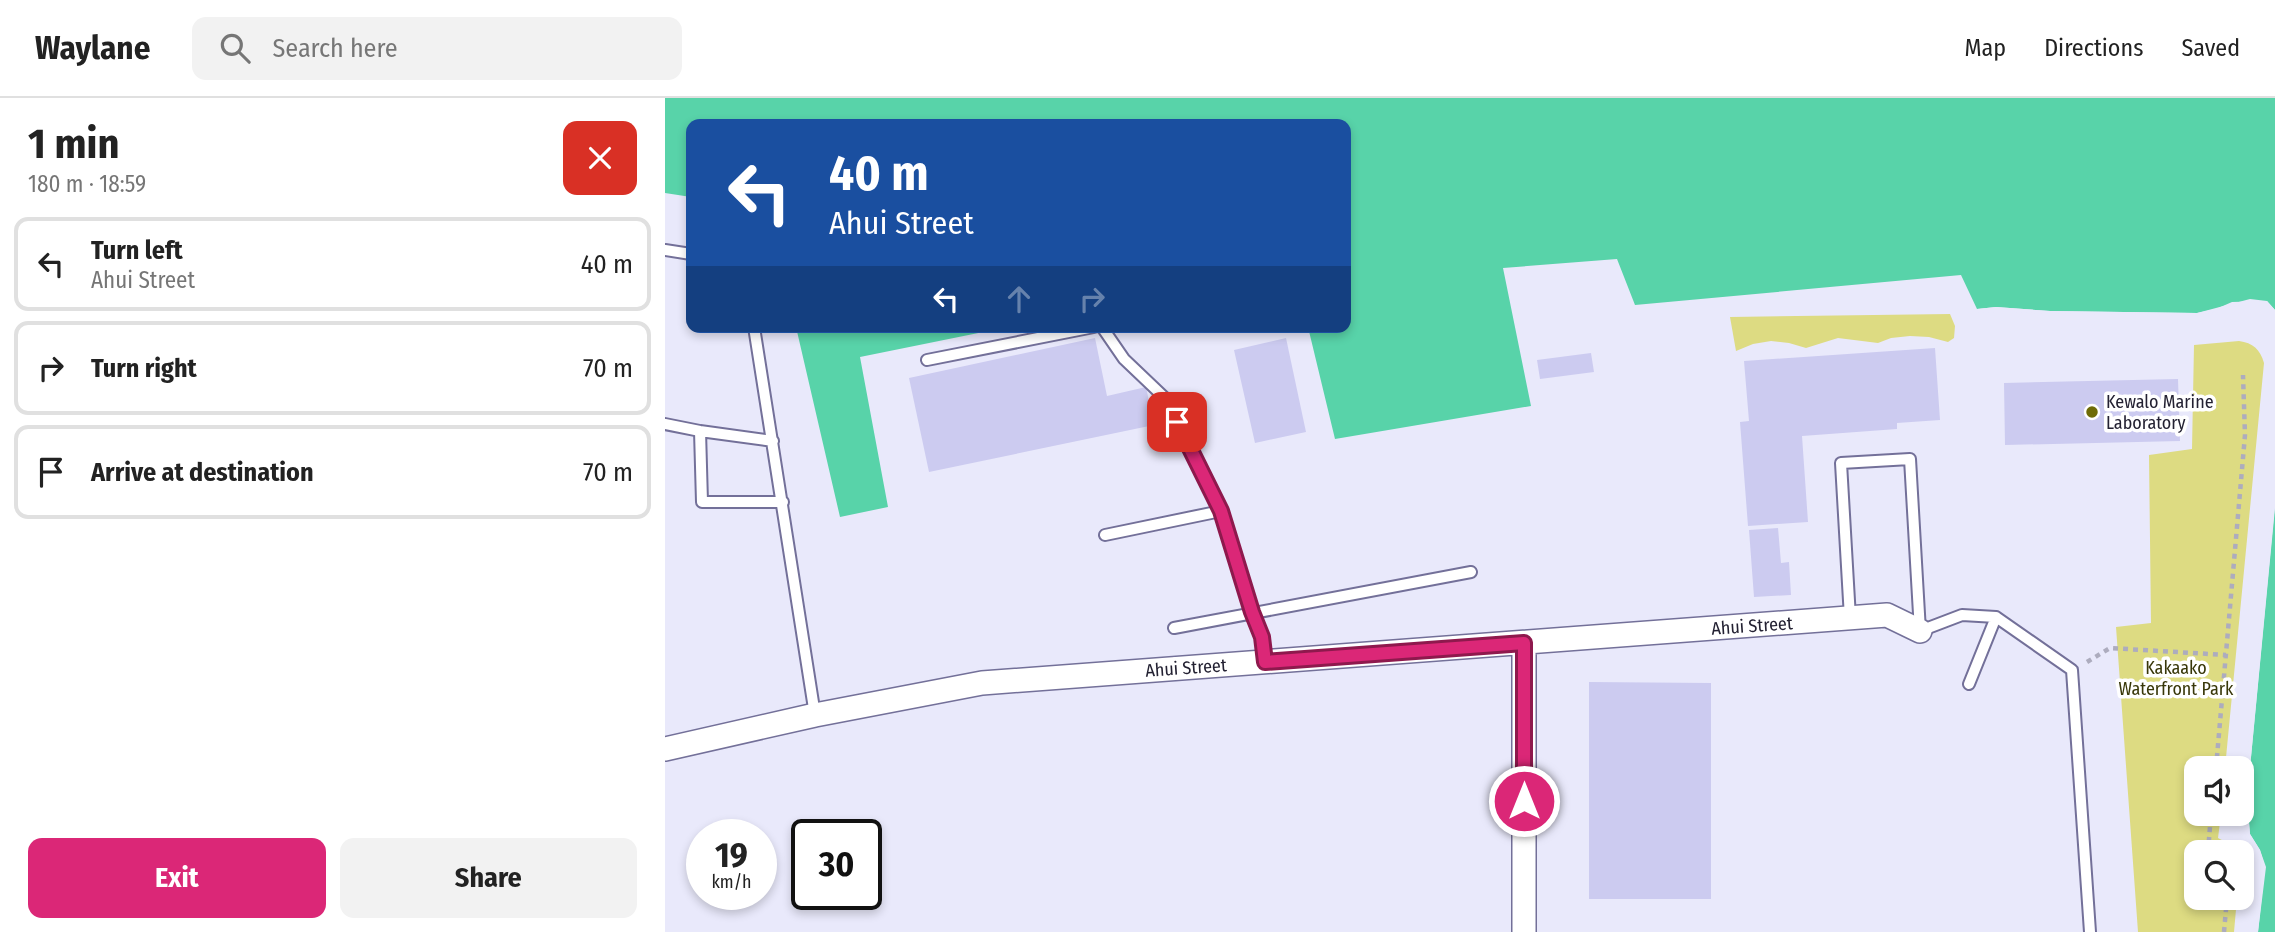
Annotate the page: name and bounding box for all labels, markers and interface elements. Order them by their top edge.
search box [192,17,682,80]
text: Waylane [35,28,150,68]
icon: search [216,29,254,67]
text: Search here [272,33,398,64]
text: Map [1965,34,2006,62]
text: Directions [2044,34,2143,62]
text: Saved [2181,34,2240,62]
text: 1 min [28,119,119,169]
button: close [563,121,637,195]
text: 40 m [829,144,929,203]
icon: left [714,147,805,238]
text: 180 m · 18:59 [28,170,146,198]
text: Ahui Street [829,204,974,242]
text: Turn left [91,235,183,266]
icon: left [32,245,70,283]
text: 40 m [581,249,633,280]
text: Ahui Street [91,266,195,294]
icon: left [927,280,965,318]
icon: ahead [1000,280,1038,318]
icon: right [1073,280,1111,318]
icon: right [32,349,70,387]
text: Turn right [91,353,197,384]
text: 70 m [583,353,633,384]
place label: Kewalo Marine Laboratory [2106,391,2214,434]
pin [1147,392,1207,452]
icon: arrive [1158,403,1196,441]
marker: Kewalo Marine Laboratory [2084,404,2100,420]
icon: arrive [32,453,70,491]
text: Arrive at destination [91,457,314,488]
text: 70 m [583,457,633,488]
street label: Ahui Street [1711,612,1793,640]
street label: Ahui Street [1145,654,1227,682]
park label: Kakaako Waterfront Park [2119,657,2234,700]
map controls [2184,756,2254,910]
button: sound [2184,756,2254,826]
position arrow [1487,764,1561,838]
speed limit sign: 30 [791,819,882,910]
text: 19 [715,834,748,876]
button: Exit [28,838,326,918]
button: Share [340,838,637,918]
button: search [2184,840,2254,910]
text: km/h [711,871,752,893]

